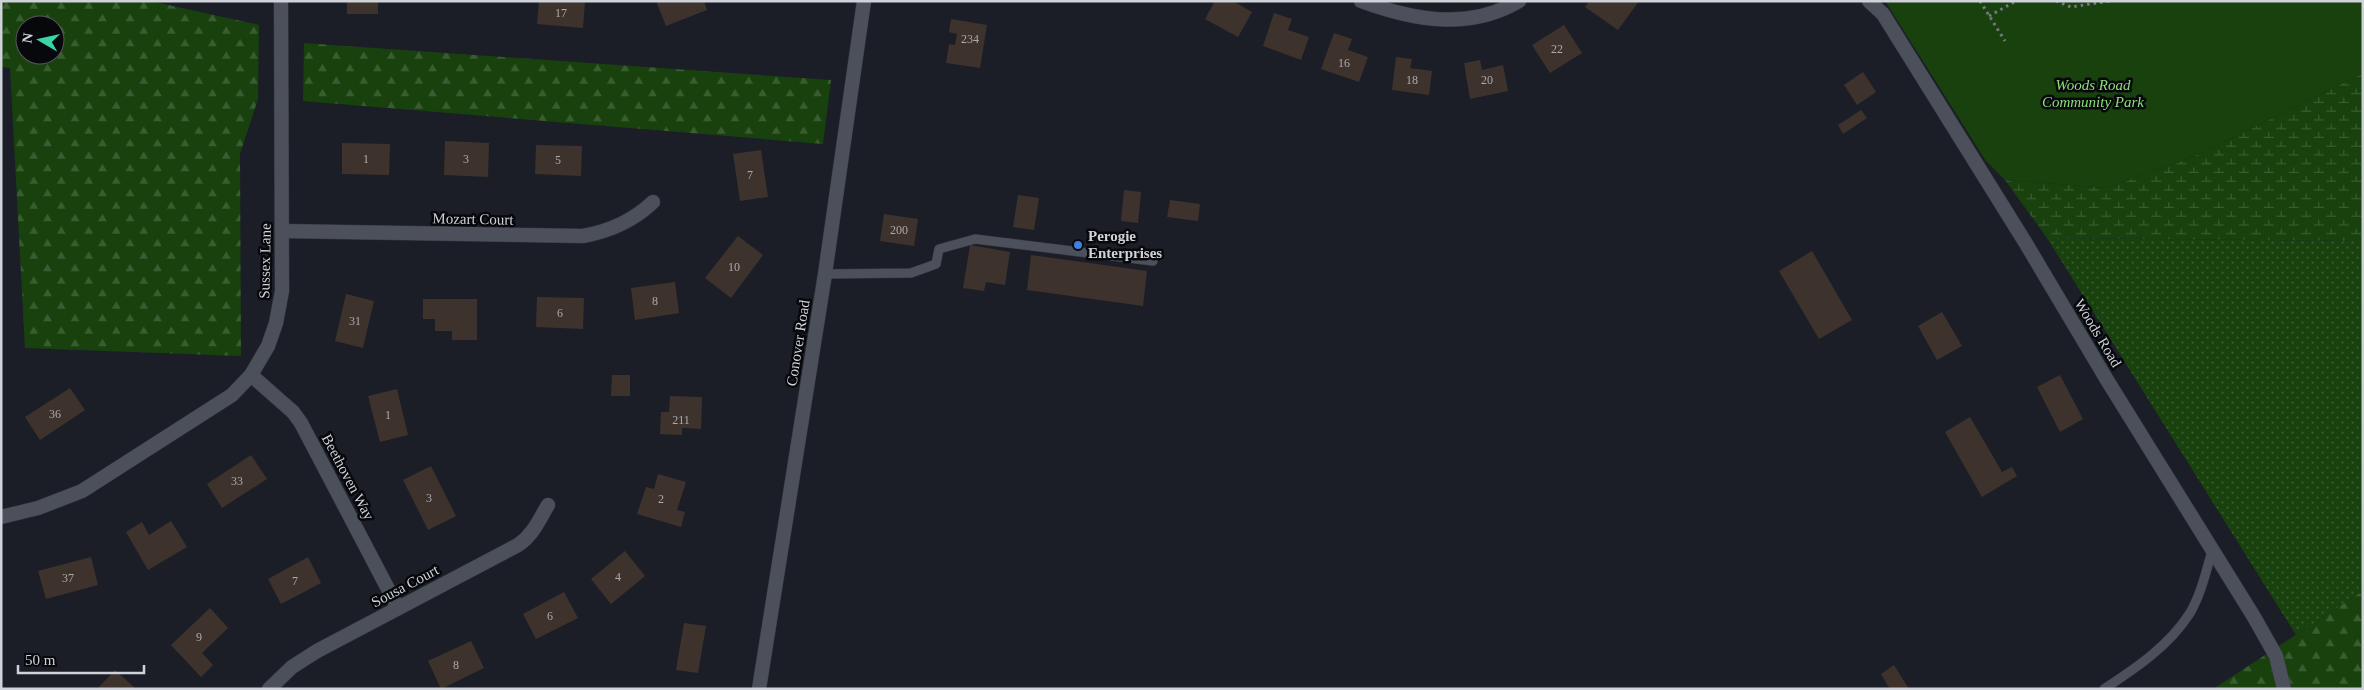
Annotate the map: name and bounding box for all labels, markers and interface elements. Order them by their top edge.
house number: 17 [555,6,567,20]
north arrow [15,15,65,65]
text: N [19,32,36,44]
house number: 234 [961,32,979,46]
house number: 22 [1551,42,1563,56]
house number: 16 [1338,56,1350,70]
house number: 18 [1406,73,1418,87]
house number: 20 [1481,73,1493,87]
park label: Woods Road Community Park [2042,77,2144,110]
house number: 1 [363,152,369,166]
house number: 3 [463,152,469,166]
house number: 5 [555,153,561,167]
house number: 7 [747,168,753,182]
street label: Mozart Court [432,210,515,228]
street label: Sussex Lane [256,223,274,299]
house number: 200 [890,223,908,237]
place label: Perogie Enterprises [1088,228,1162,261]
marker: Perogie Enterprises [1072,239,1084,251]
house number: 10 [728,260,740,274]
house number: 8 [652,294,658,308]
street label: Woods Road [2071,296,2125,370]
street label: Conover Road [783,298,813,387]
house number: 6 [557,306,563,320]
house number: 31 [349,314,361,328]
house number: 36 [49,407,61,421]
house number: 1 [385,408,391,422]
house number: 211 [672,413,690,427]
street label: Beethoven Way [319,431,378,523]
house number: 33 [231,474,243,488]
house number: 3 [426,491,432,505]
house number: 2 [658,492,664,506]
street label: Sousa Court [369,561,442,610]
house number: 4 [615,570,621,584]
house number: 37 [62,571,74,585]
house number: 7 [292,574,298,588]
house number: 6 [547,609,553,623]
house number: 9 [196,630,202,644]
scale bar [18,642,144,674]
text: 50 m [25,652,56,668]
house number: 8 [453,658,459,672]

